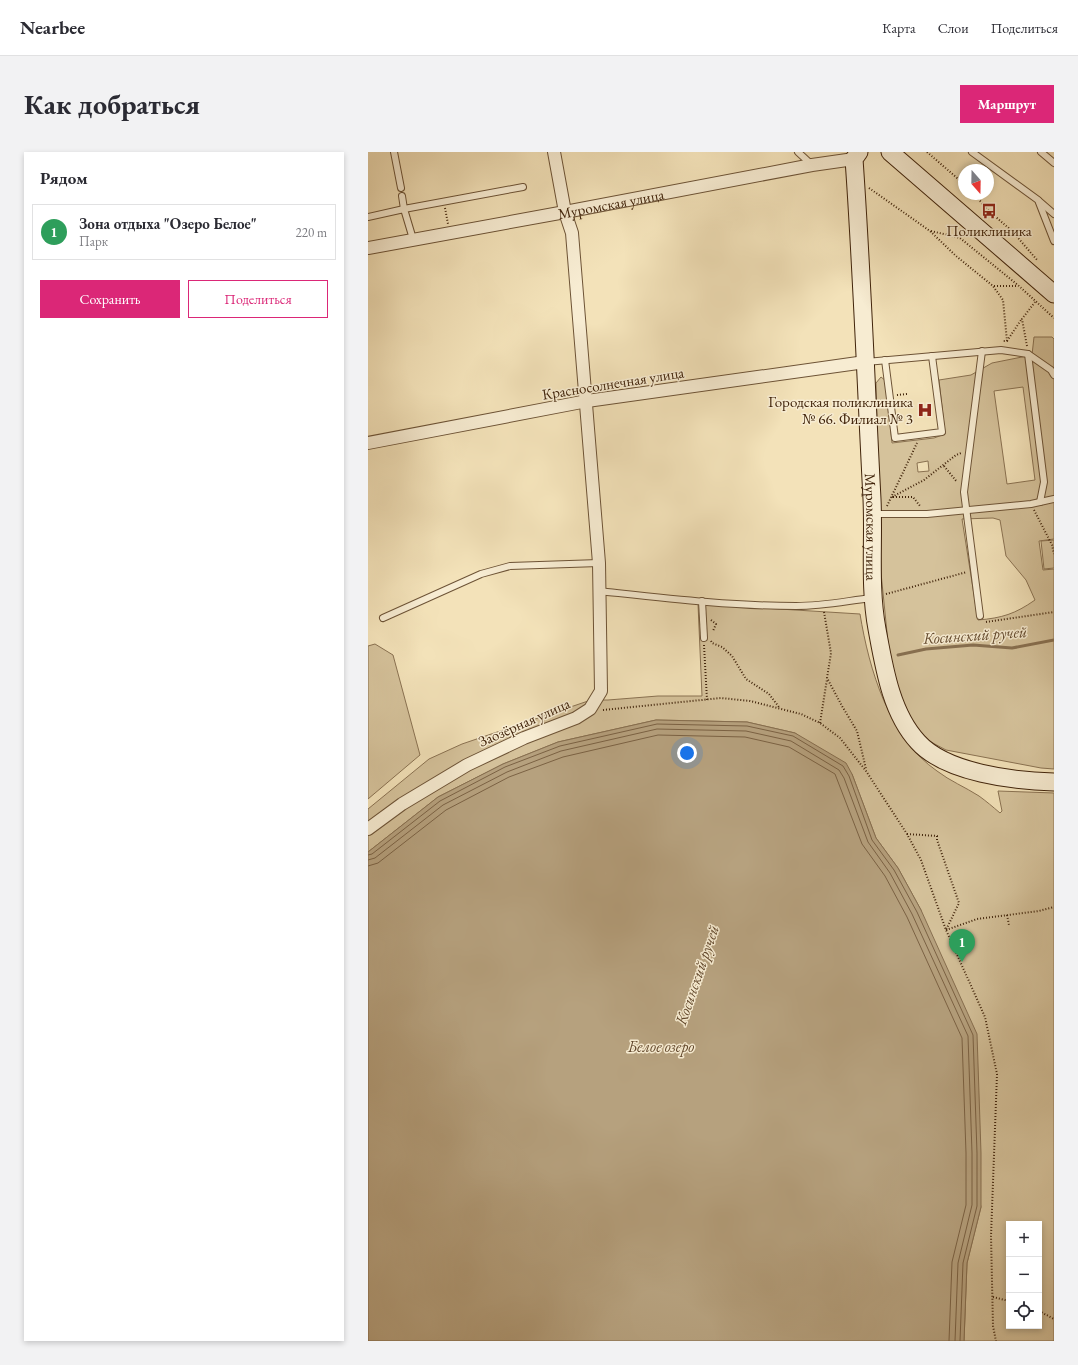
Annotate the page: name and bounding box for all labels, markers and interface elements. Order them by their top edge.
text: Nearbee [20,15,85,40]
text: Карта [882,19,916,37]
text: Слои [938,19,969,37]
text: Поделиться [991,19,1058,37]
button: Маршрут [960,85,1054,123]
text: Как добраться [24,86,200,122]
north arrow [958,164,994,200]
text: Рядом [40,167,88,189]
street label: Муромская улица [556,184,666,223]
bus stop icon: Поликлиника [980,202,998,220]
text: Зона отдыха "Озеро Белое" [79,214,257,233]
place label: Поликлиника [946,221,1032,240]
text: 1 [51,224,57,241]
text: 220 m [296,224,327,241]
text: Парк [79,233,108,250]
button: Сохранить [40,280,180,318]
button: Поделиться [188,280,328,318]
street label: Красносолнечная улица [541,362,685,404]
place label: Городская поликлиника № 66. Филиал № 3 [768,392,913,428]
hospital icon: Городская поликлиника № 66. Филиал № 3 [916,401,934,419]
street label: Муромская улица [861,473,882,581]
water label: Косинский ручей [921,621,1028,649]
street label: Заозёрная улица [475,693,573,751]
your location [677,743,697,763]
water label: Косинский ручей [670,922,724,1029]
pin: 1 [949,929,975,962]
water label: Белое озеро [627,1036,694,1057]
map controls [1006,1221,1042,1329]
button: + [1006,1221,1042,1257]
button: − [1006,1257,1042,1293]
button: locate [1006,1293,1042,1329]

